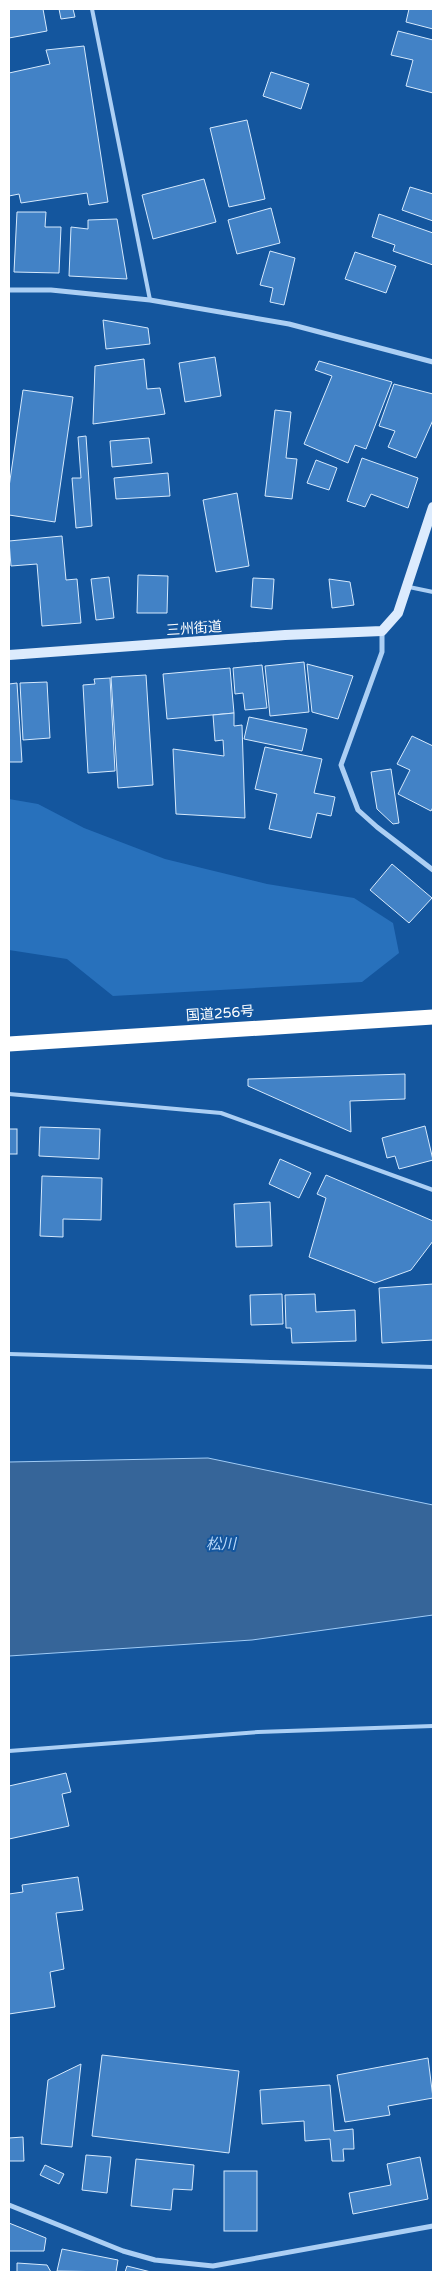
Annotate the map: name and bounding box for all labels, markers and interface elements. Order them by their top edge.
street label: 三州街道 [166,618,223,639]
street label: 国道256号 [185,1003,255,1024]
water label: 松川 [206,1535,238,1553]

